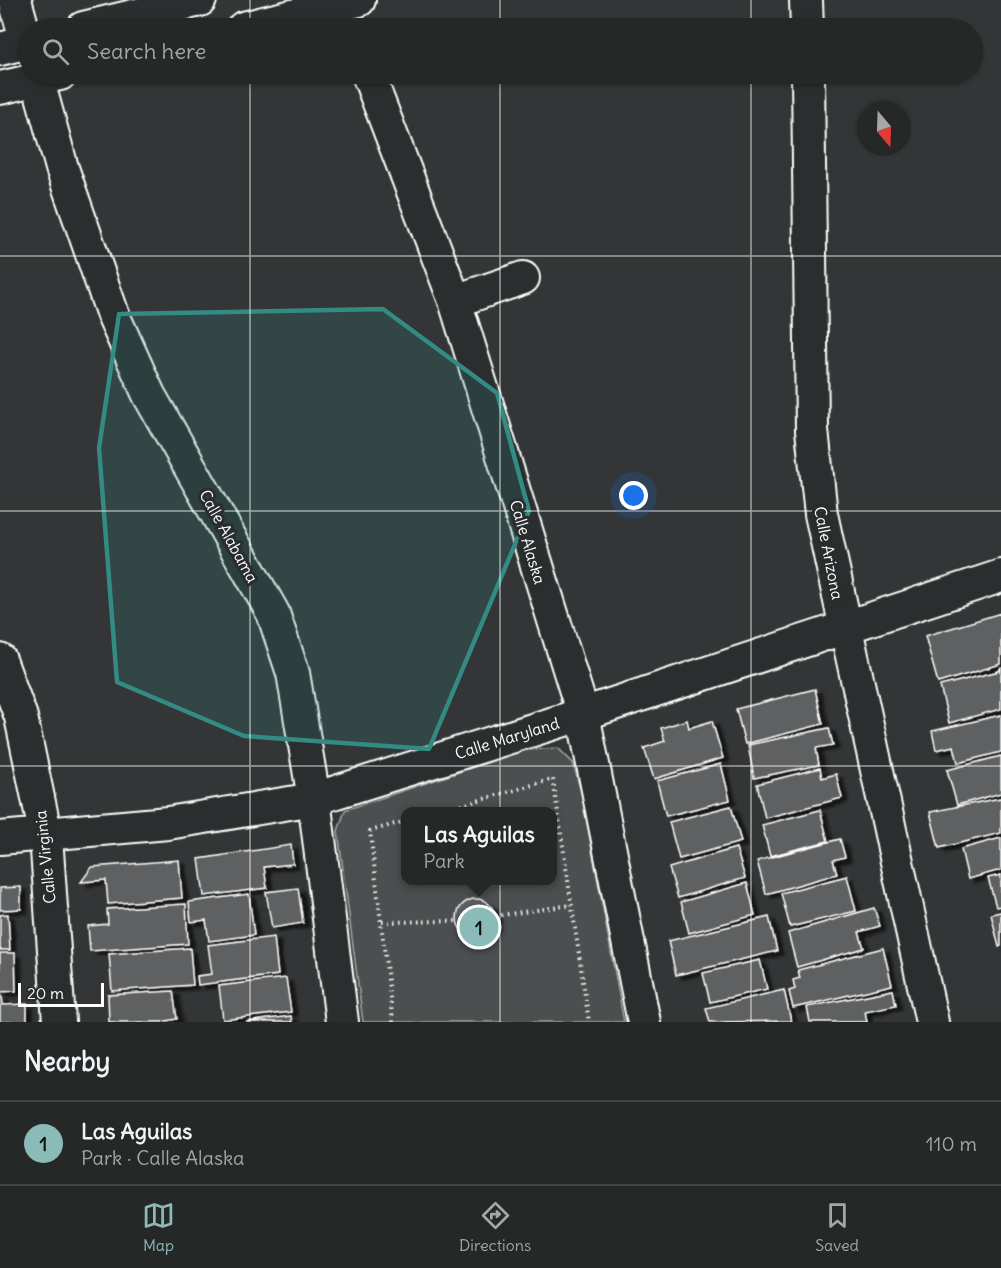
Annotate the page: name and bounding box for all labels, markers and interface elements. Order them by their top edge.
search box [18,18,983,84]
icon: search [39,35,72,68]
text: Search here [87,37,206,65]
north arrow [857,102,911,156]
your location [619,481,648,510]
street label: Calle Alabama [195,486,263,586]
street label: Calle Alaska [506,498,550,586]
street label: Calle Arizona [810,505,848,601]
street label: Calle Maryland [452,713,562,763]
popup [401,807,557,885]
street label: Calle Virginia [30,809,60,905]
text: Las Aguilas [423,820,535,848]
text: Park [423,848,465,873]
pin: 1 [460,904,498,950]
scale bar [18,980,104,1008]
text: 20 m [27,983,64,1003]
text: Nearby [24,1045,110,1078]
text: Las Aguilas [81,1117,192,1145]
text: 1 [40,1131,47,1156]
text: 110 m [926,1131,977,1156]
text: Park · Calle Alaska [81,1145,245,1170]
tab: Map [142,1199,175,1255]
tab: Directions [459,1199,531,1255]
tab: Saved [815,1199,859,1255]

